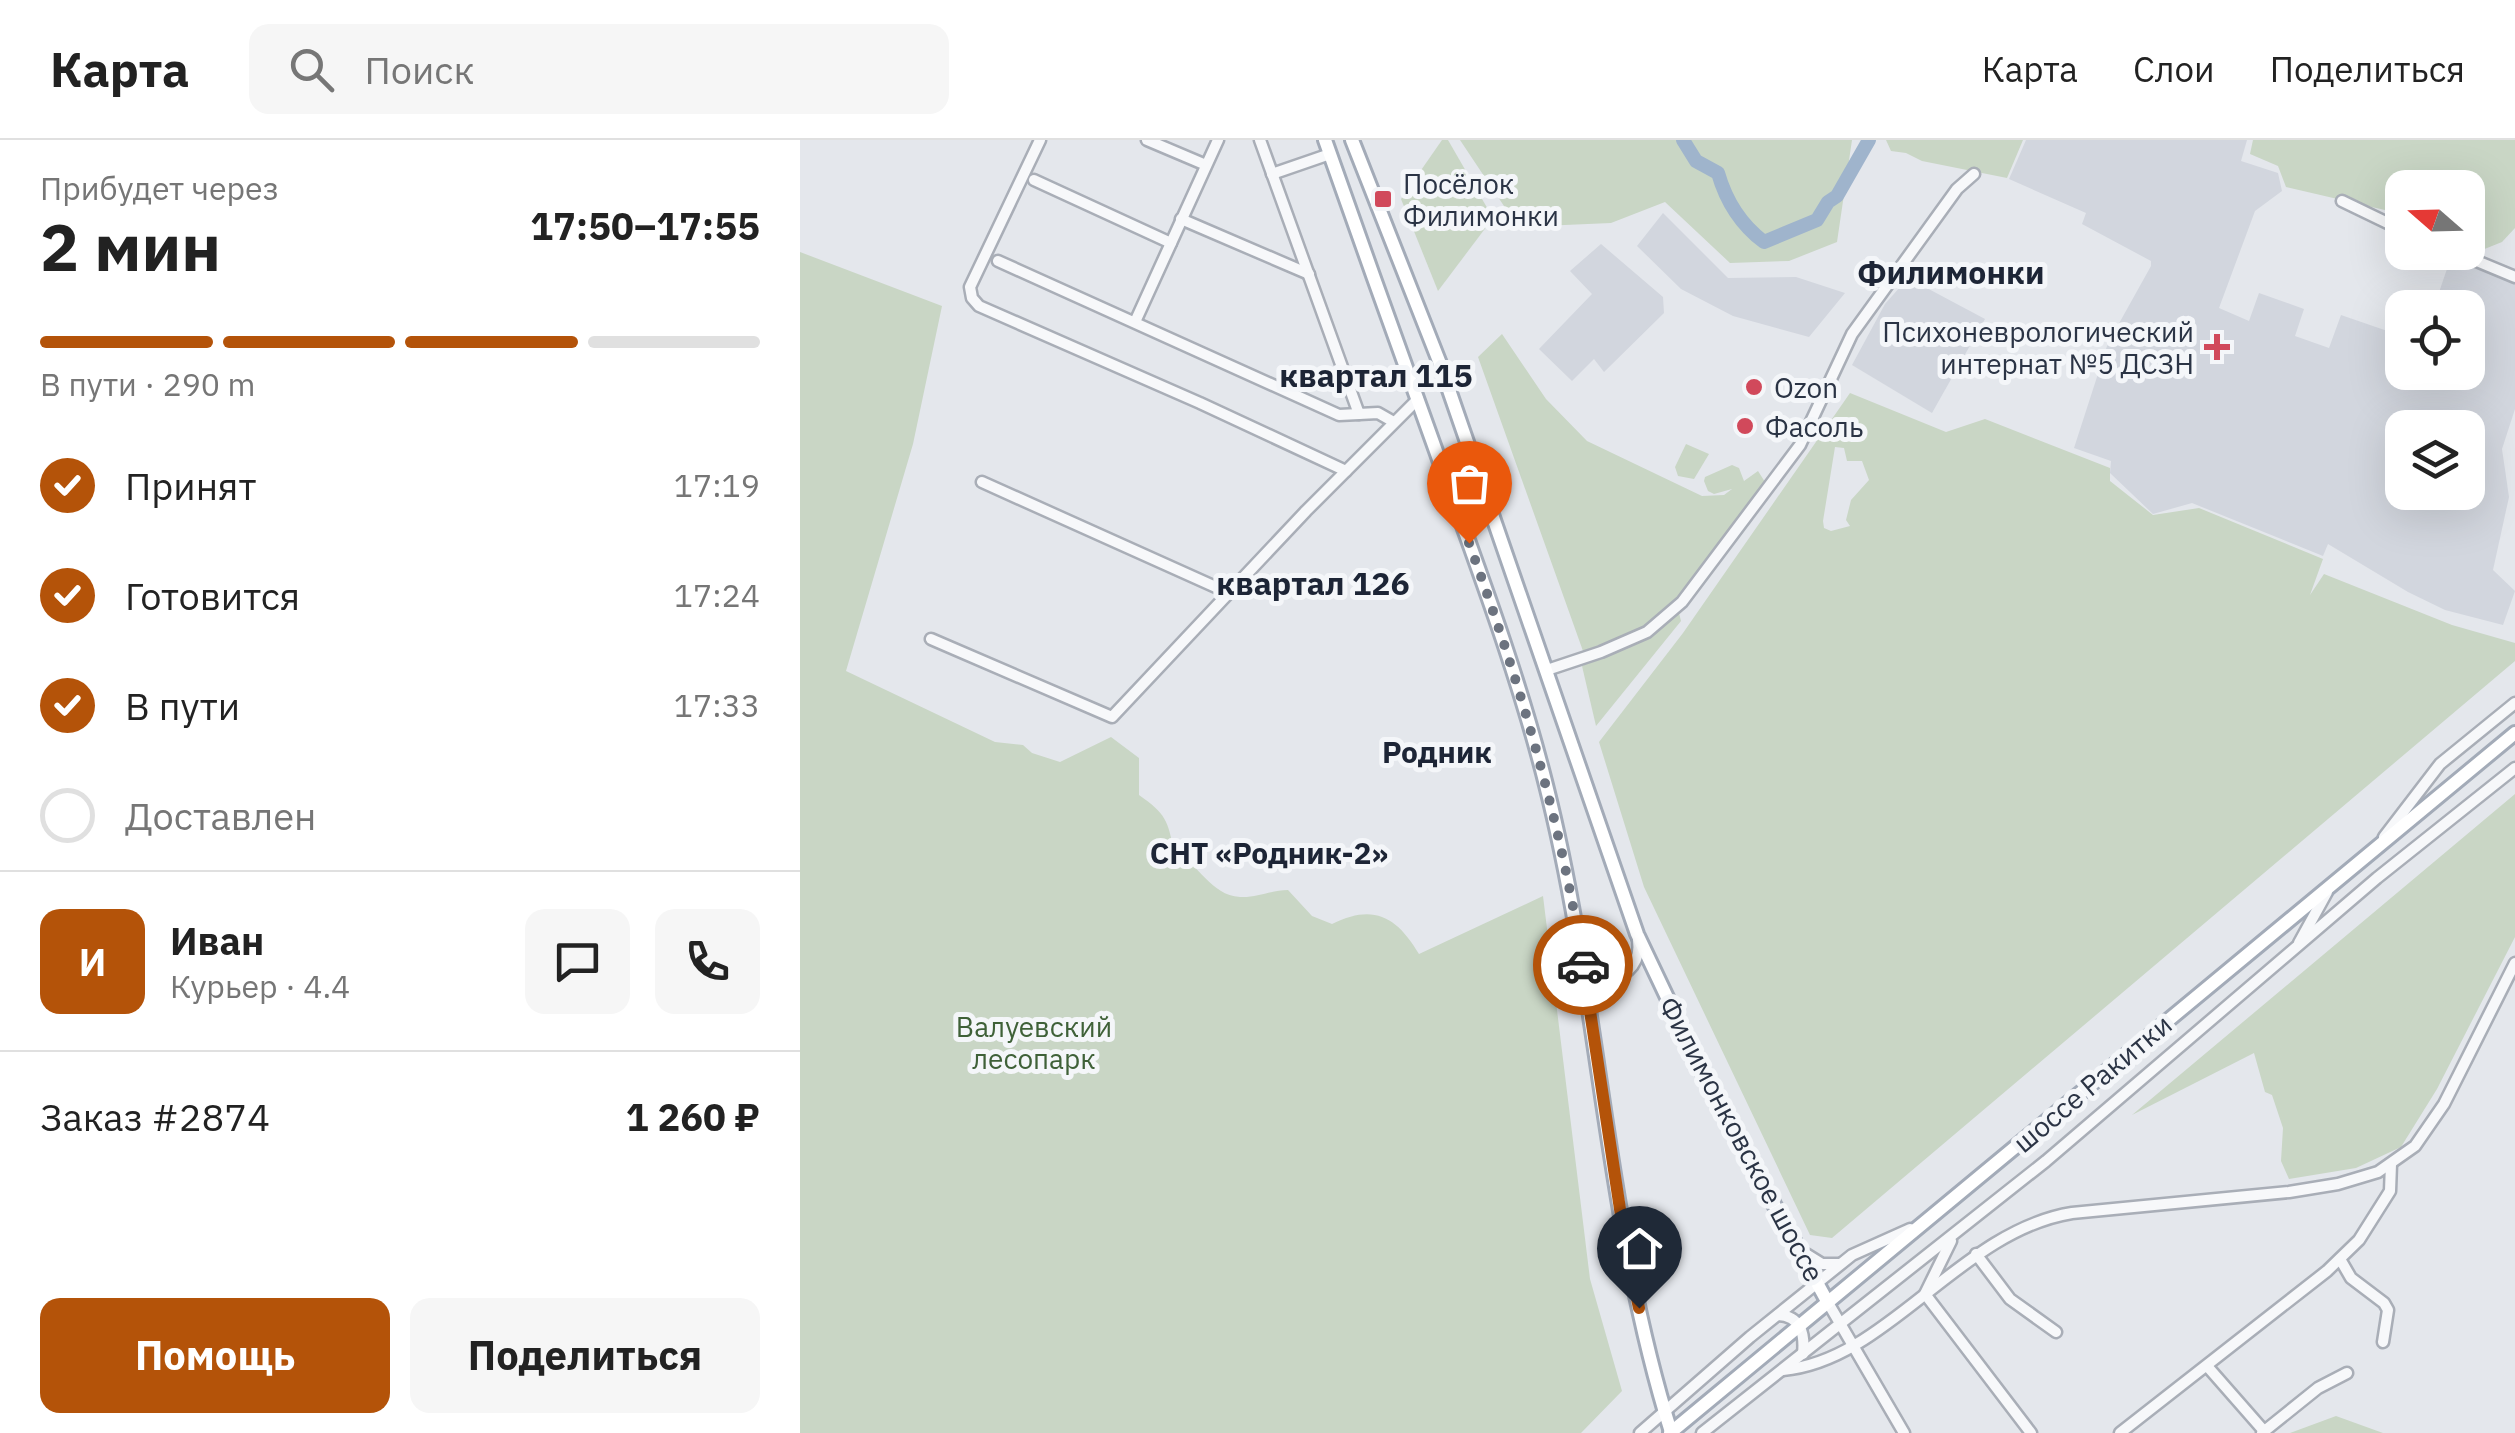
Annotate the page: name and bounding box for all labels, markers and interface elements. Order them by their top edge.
search box [249,24,949,114]
text: Карта [50,38,189,100]
icon: search [284,42,339,97]
text: Поиск [364,45,474,94]
text: Карта [1982,46,2078,92]
text: Слои [2133,46,2215,92]
text: Поделиться [2270,46,2465,92]
place label: Посёлок Филимонки [1403,165,1559,234]
text: Прибудет через [40,167,279,209]
north arrow [2385,170,2485,270]
map controls [2385,170,2485,510]
marker: Посёлок Филимонки [1372,188,1394,210]
text: 17:50–17:55 [530,201,760,250]
text: 2 мин [40,204,221,289]
district label: Филимонки [1857,251,2045,293]
button: locate [2385,290,2485,390]
place label: Психоневрологический интернат №5 ДСЗН [1882,313,2194,382]
marker: Психоневрологический интернат №5 ДСЗН [2204,334,2230,360]
district label: квартал 115 [1279,354,1473,396]
text: В пути · 290 m [40,363,256,405]
place label: Ozon [1774,369,1838,406]
marker: Ozon [1743,376,1765,398]
place label: Фасоль [1765,408,1863,445]
button: layers [2385,410,2485,510]
marker: Фасоль [1734,415,1756,437]
pin [1427,441,1512,544]
icon: bag [1442,456,1497,511]
icon: check [40,458,95,513]
text: Принят [125,461,256,510]
text: 17:19 [674,464,760,506]
district label: квартал 126 [1216,562,1410,604]
icon: check [40,568,95,623]
text: Готовится [125,571,300,620]
text: 17:24 [674,574,760,616]
icon: check [40,678,95,733]
text: В пути [125,681,240,730]
text: 17:33 [674,684,760,726]
district label: Родник [1382,732,1492,771]
text: Доставлен [125,791,316,840]
district label: СНТ «Родник-2» [1150,833,1388,872]
button: chat [525,909,630,1014]
button: phone [655,909,760,1014]
courier [1533,915,1633,1015]
text: Иван [170,916,264,965]
text: И [79,937,106,986]
icon: car [1556,938,1611,993]
text: Курьер · 4.4 [170,965,350,1007]
street label: Филимонковское шоссе [1651,990,1833,1288]
street label: шоссе Ракитки [2005,1006,2179,1160]
park label: Валуевский лесопарк [956,1008,1112,1077]
text: Заказ #2874 [40,1092,270,1141]
text: 1 260 ₽ [626,1092,760,1141]
pin [1597,1206,1682,1309]
icon: home [1612,1221,1667,1276]
button: Помощь [40,1298,390,1413]
button: Поделиться [410,1298,760,1413]

